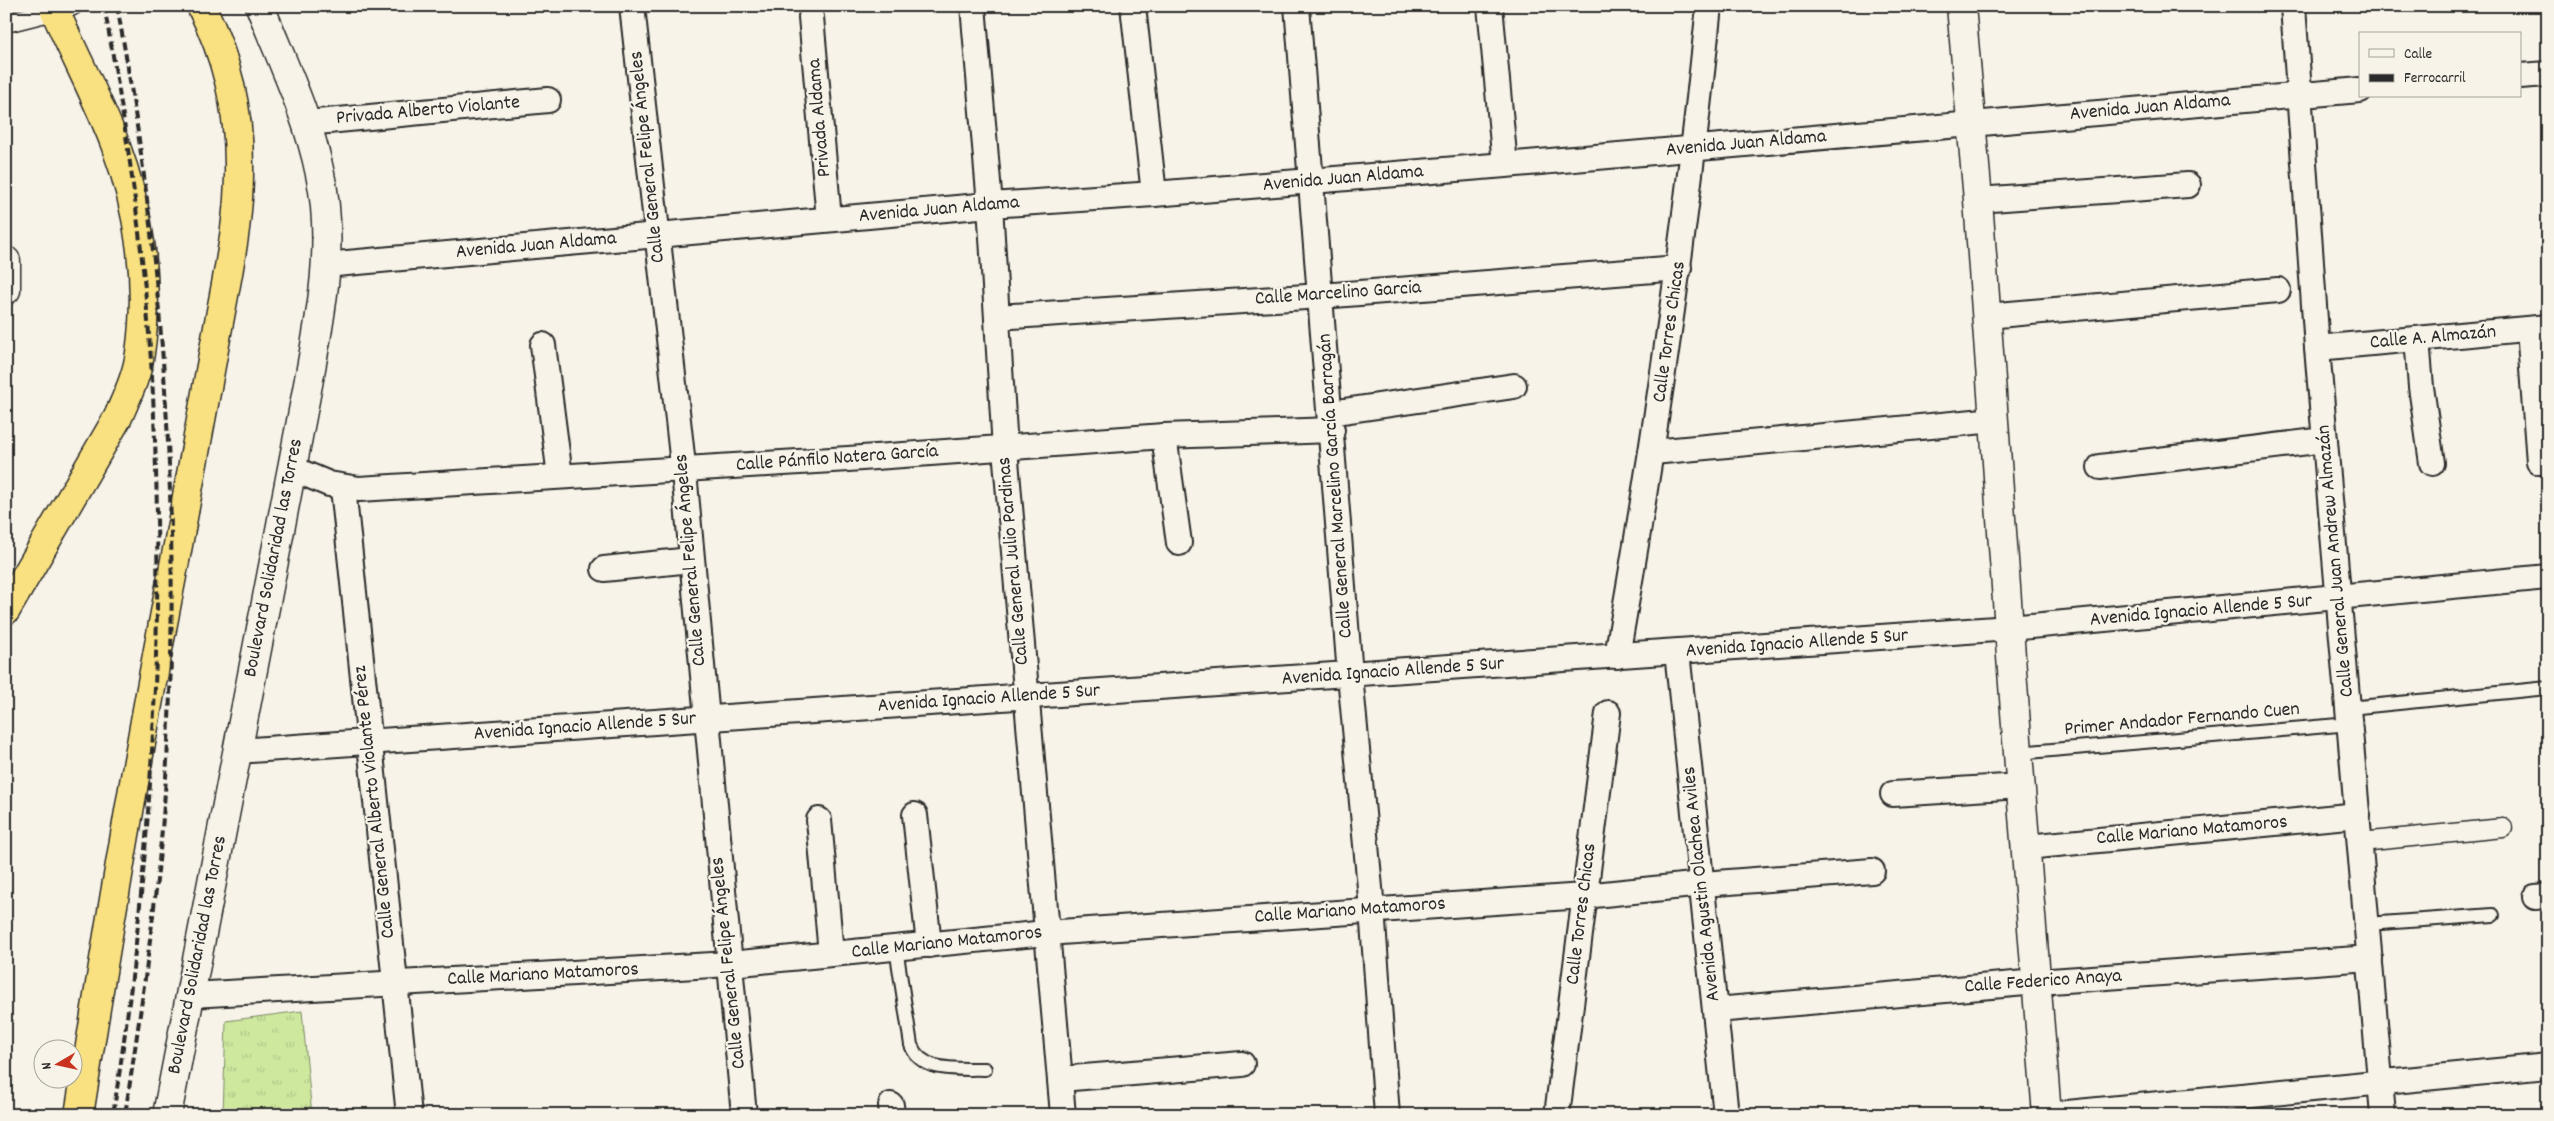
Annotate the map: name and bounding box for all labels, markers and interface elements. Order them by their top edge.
legend [2359,32,2522,98]
text: Calle [2404,44,2433,66]
street label: Calle General Felipe Ángeles [623,50,673,264]
street label: Privada Aldama [801,57,839,178]
text: Ferrocarril [2404,68,2466,90]
street label: Avenida Juan Aldama [2069,87,2232,129]
street label: Privada Alberto Violante [335,89,521,133]
street label: Avenida Juan Aldama [1665,123,1828,165]
street label: Avenida Juan Aldama [1262,158,1425,200]
street label: Avenida Juan Aldama [858,189,1021,231]
street label: Avenida Juan Aldama [455,225,618,267]
street label: Calle Torres Chicas [1646,260,1694,404]
street label: Calle Marcelino Garcia [1254,274,1423,314]
street label: Calle A. Almazán [2369,319,2497,357]
street label: Calle General Marcelino García Barragán [1311,333,1361,639]
street label: Calle General Juan Andrew Almazán [2310,424,2362,698]
street label: Boulevard Solidaridad las Torres [237,436,311,680]
street label: Calle Pánfilo Natera García [735,438,940,480]
street label: Calle General Felipe Ángeles [668,453,714,667]
street label: Calle General Julio Pardinas [991,456,1037,666]
street label: Avenida Ignacio Allende 5 Sur [2089,587,2314,635]
street label: Avenida Ignacio Allende 5 Sur [1685,622,1910,666]
street label: Avenida Ignacio Allende 5 Sur [1281,650,1506,694]
street label: Calle General Alberto Violante Pérez [347,664,403,940]
street label: Avenida Ignacio Allende 5 Sur [877,677,1102,721]
street label: Primer Andador Fernando Cuen [2063,696,2301,744]
street label: Avenida Ignacio Allende 5 Sur [473,705,698,749]
street label: Avenida Agustin Olachea Aviles [1676,765,1728,1003]
street label: Calle Mariano Matamoros [2095,809,2289,853]
street label: Boulevard Solidaridad las Torres [161,833,235,1077]
street label: Calle Torres Chicas [1559,842,1605,986]
street label: Calle General Felipe Ángeles [704,856,754,1070]
street label: Calle Mariano Matamoros [1253,890,1447,932]
street label: Calle Mariano Matamoros [850,919,1044,967]
street label: Calle Mariano Matamoros [447,956,639,994]
street label: Calle Federico Anaya [1963,962,2123,1001]
north arrow [32,1038,82,1088]
text: N [37,1061,58,1071]

